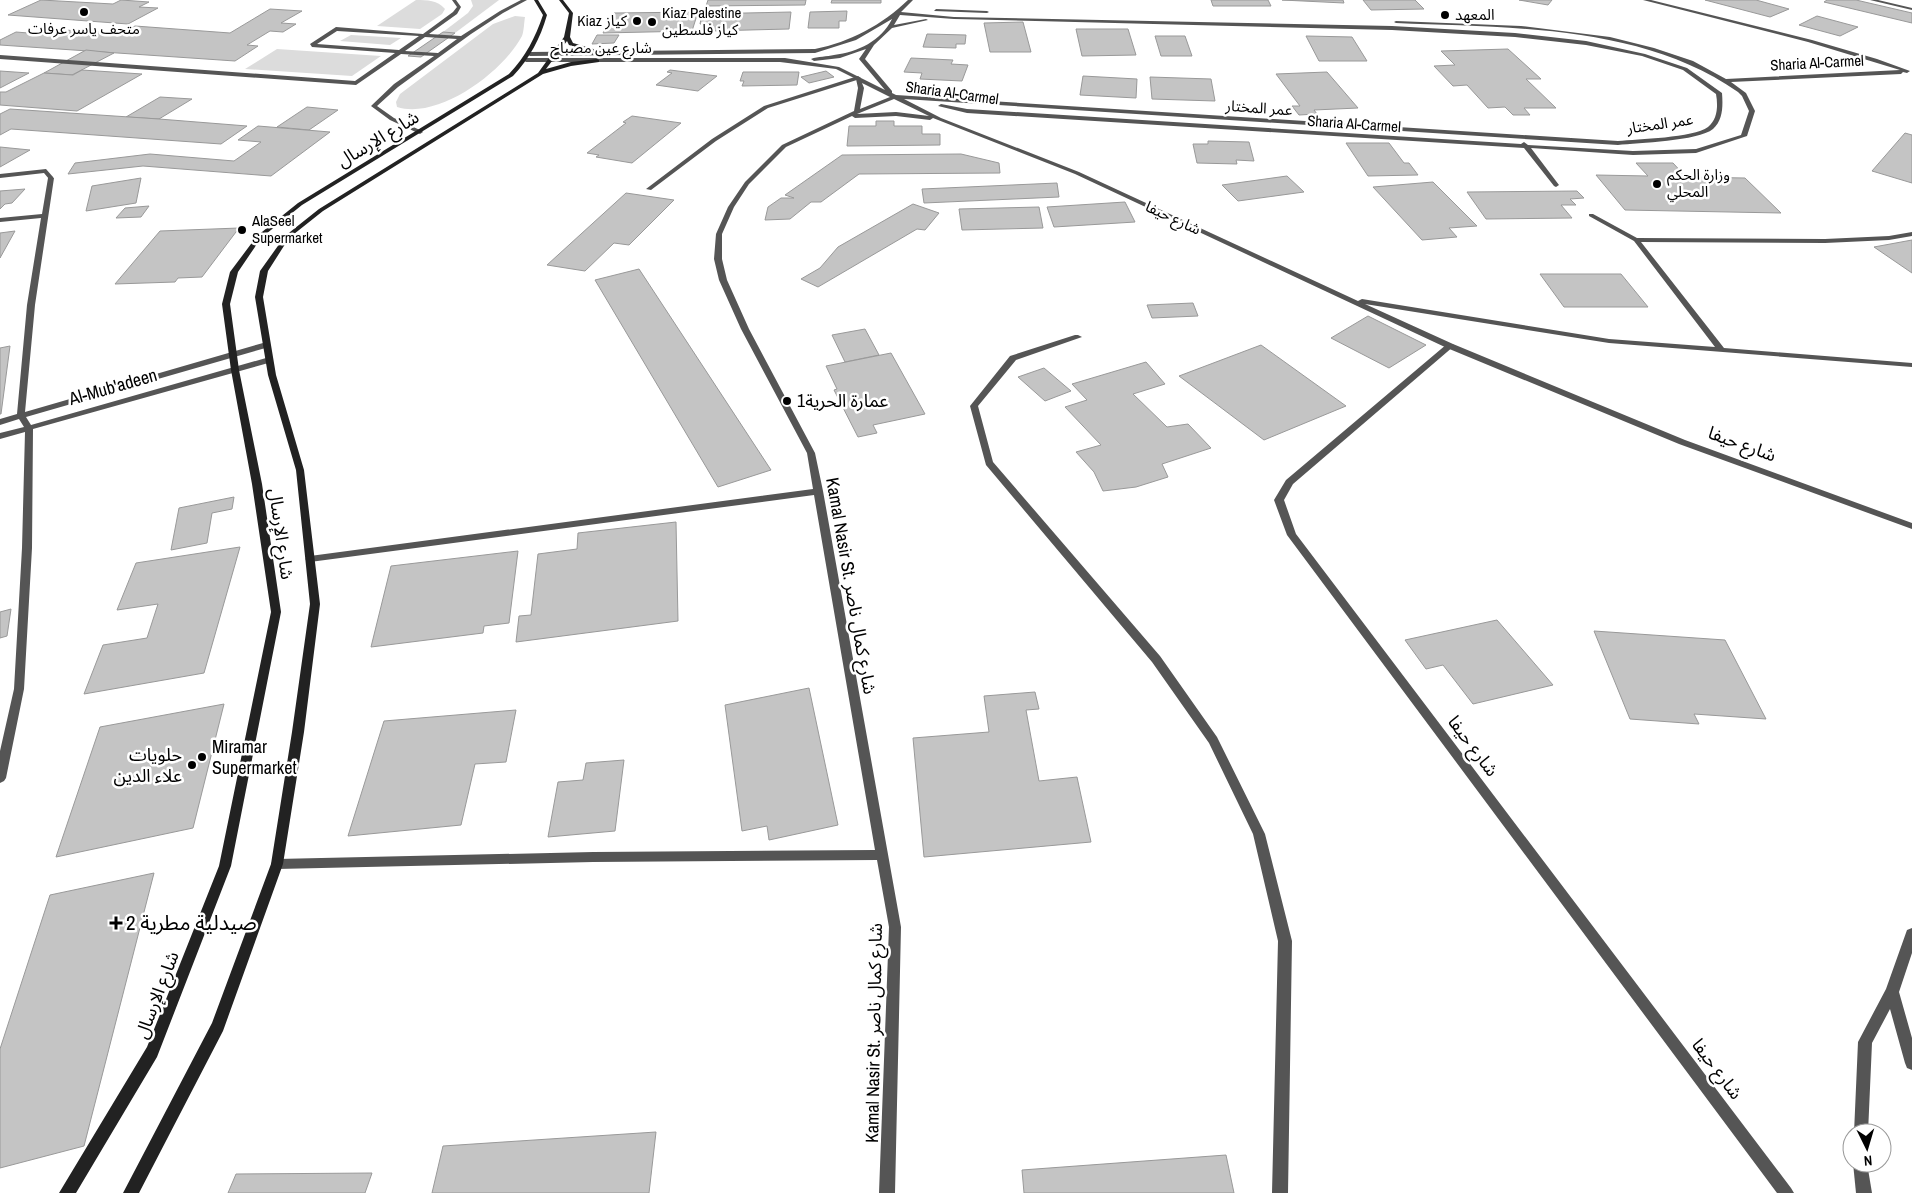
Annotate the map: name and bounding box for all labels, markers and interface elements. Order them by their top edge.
place label: Kiaz Palestine كياز فلسطين [662,2,741,40]
place label: المعهد [1455,4,1495,25]
marker: متحف ياسر عرفات [78,6,90,18]
marker: المعهد [1439,9,1451,21]
place label: Kiaz كياز [577,10,628,31]
marker: Kiaz كياز [631,15,643,27]
marker: Kiaz Palestine كياز فلسطين [646,16,658,28]
place label: متحف ياسر عرفات [28,18,140,39]
street label: شارع عين مصباح [550,37,652,60]
street label: Sharia Al-Carmel [1770,50,1864,75]
street label: Sharia Al-Carmel [904,76,1000,109]
street label: عمر المختار [1224,95,1294,120]
street label: شارع الإرسال [332,104,425,175]
street label: عمر المختار [1624,108,1695,139]
street label: Sharia Al-Carmel [1307,110,1401,137]
place label: وزارة الحكم المحلي [1667,164,1730,203]
marker: وزارة الحكم المحلي [1651,178,1663,190]
street label: شارع حيفا [1141,196,1205,241]
place label: AlaSeel Supermarket [251,210,323,248]
marker: AlaSeel Supermarket [236,224,248,236]
street label: Al-Mub'adeen [65,362,160,411]
place label: عمارة الحرية1 [797,388,888,413]
marker: عمارة الحرية1 [781,395,793,407]
street label: شارع حيفا [1704,420,1780,469]
street label: Kamal Nasir St. شارع كمال ناصر [818,476,883,697]
street label: شارع الإرسال [261,487,300,581]
street label: شارع حيفا [1441,710,1505,783]
place label: Miramar Supermarket [212,734,297,780]
place label: حلويات علاء الدين [114,742,182,788]
marker: Miramar Supermarket [196,751,208,763]
marker: حلويات علاء الدين [186,759,198,771]
place label: صيدلية مطرية 2 [126,908,257,937]
marker: صيدلية مطرية 2 [110,917,122,929]
street label: Kamal Nasir St. شارع كمال ناصر [859,923,890,1143]
street label: شارع الإرسال [128,947,187,1043]
street label: شارع حيفا [1685,1033,1749,1106]
north arrow [1842,1123,1892,1173]
text: N [1863,1152,1873,1170]

